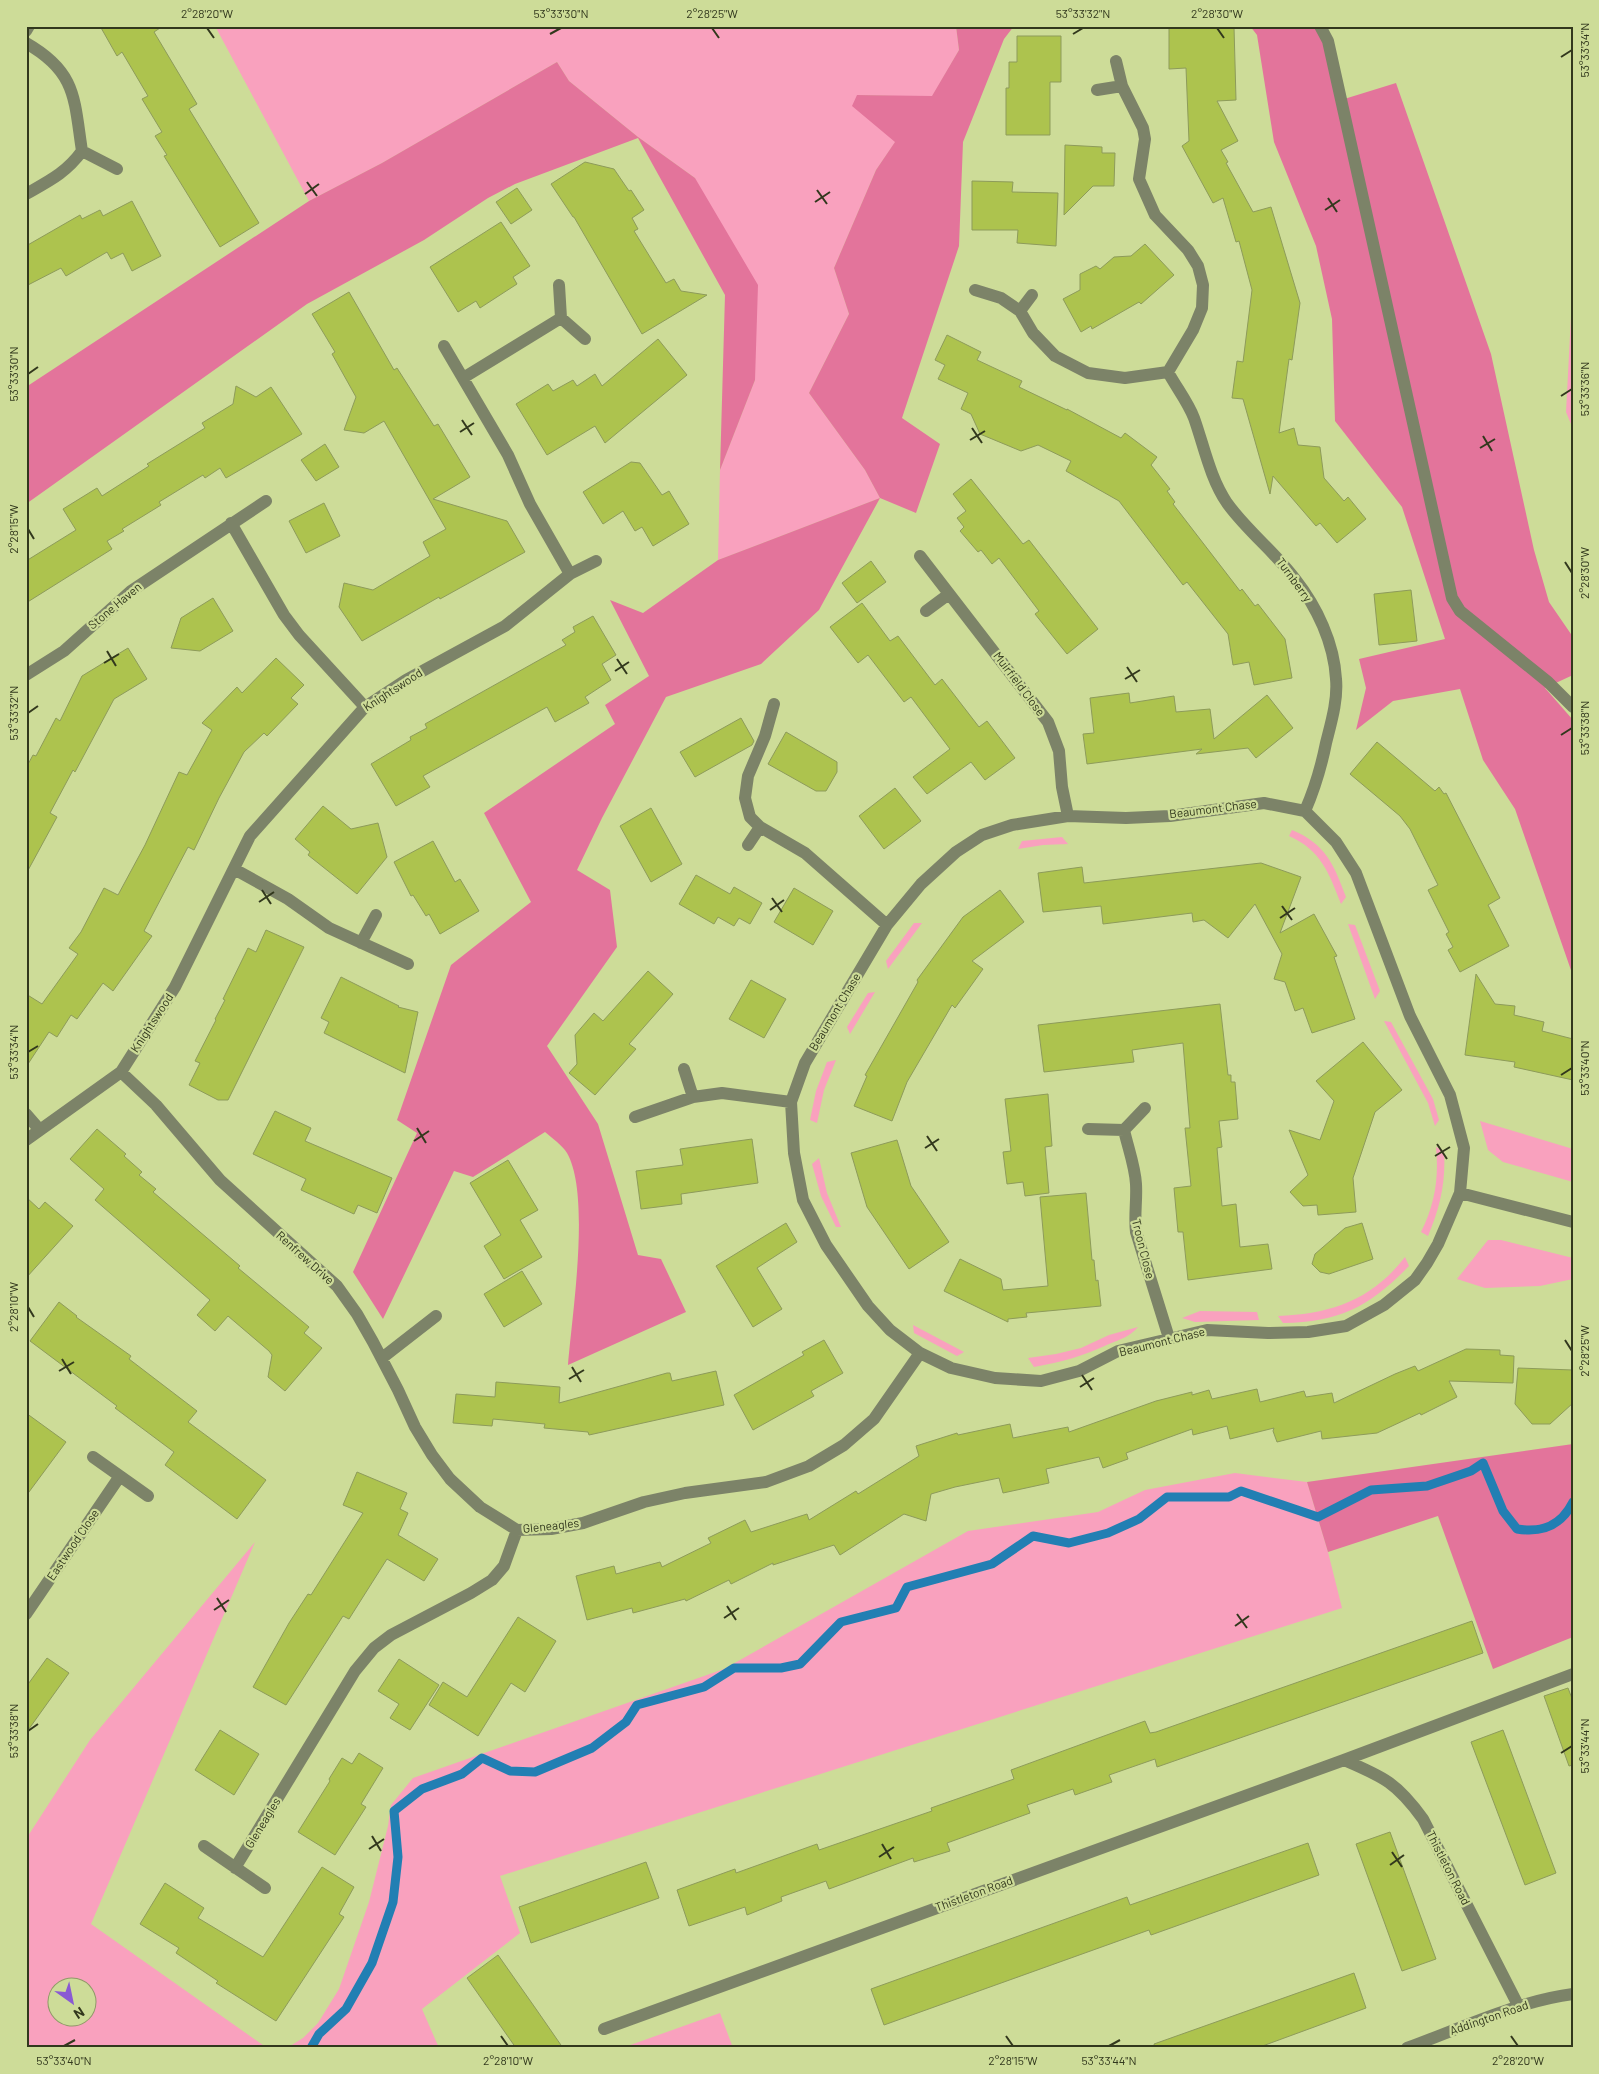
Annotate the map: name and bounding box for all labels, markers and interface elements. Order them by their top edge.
text: 2°28'20"W [181,6,234,20]
text: 53°33'30"N [533,6,589,20]
text: 2°28'25"W [686,6,738,20]
text: 53°33'32"N [1056,6,1110,20]
text: 2°28'30"W [1191,6,1243,20]
text: 53°33'34"N [1577,23,1591,77]
text: 53°33'30"N [6,346,20,402]
text: 53°33'36"N [1577,362,1591,416]
text: 2°28'15"W [6,504,20,554]
text: 2°28'30"W [1577,547,1591,599]
street label: Turnberry [1274,555,1316,605]
street label: Stone Haven [85,579,144,632]
street label: Muirfield Close [991,649,1048,718]
street label: Knightswood [360,665,425,713]
text: 53°33'32"N [6,686,20,740]
text: 53°33'38"N [1577,701,1591,755]
street label: Beaumont Chase [1168,796,1257,820]
street label: Beaumont Chase [805,970,863,1053]
street label: Knightswood [127,990,175,1055]
text: 53°33'34"N [6,1025,20,1079]
text: 53°33'40"N [1577,1040,1591,1096]
street label: Troon Close [1130,1217,1158,1280]
street label: Renfrew Drive [274,1228,337,1287]
text: 2°28'10"W [6,1282,20,1332]
street label: Beaumont Chase [1117,1324,1206,1358]
text: 2°28'25"W [1577,1325,1591,1377]
street label: Eastwood Close [43,1506,101,1583]
street label: Gleneagles [522,1515,580,1535]
text: 53°33'38"N [6,1704,20,1758]
text: 53°33'44"N [1577,1718,1591,1774]
street label: Gleneagles [242,1794,283,1850]
street label: Thistleton Road [1424,1828,1474,1907]
street label: Thistleton Road [933,1873,1014,1914]
north arrow [48,1976,98,2026]
street label: Addington Road [1447,1997,1530,2037]
text: N [71,2004,88,2023]
text: 53°33'40"N [36,2053,92,2067]
text: 2°28'10"W [483,2053,533,2067]
text: 2°28'15"W [988,2053,1038,2067]
text: 53°33'44"N [1081,2053,1137,2067]
text: 2°28'20"W [1492,2053,1545,2067]

